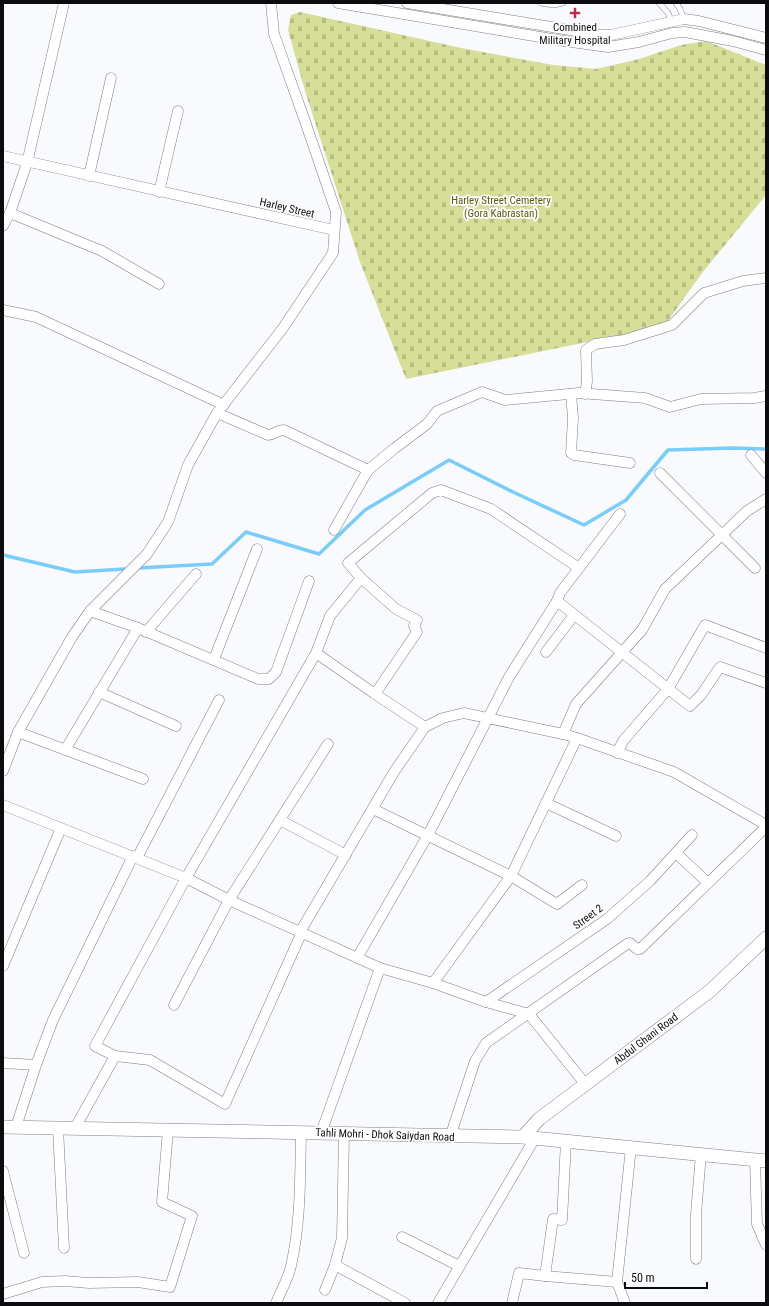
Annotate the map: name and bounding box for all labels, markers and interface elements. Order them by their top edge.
marker: Combined Military Hospital [569,7,581,19]
place label: Combined Military Hospital [539,21,611,47]
park label: Harley Street Cemetery (Gora Kabrastan) [451,194,551,220]
street label: Harley Street [258,195,316,221]
street label: Street 2 [571,902,605,932]
street label: Abdul Ghani Road [611,1011,681,1067]
street label: Tahli Mohri - Dhok Saiydan Road [315,1126,455,1144]
scale bar [625,1264,707,1290]
text: 50 m [631,1271,655,1285]

